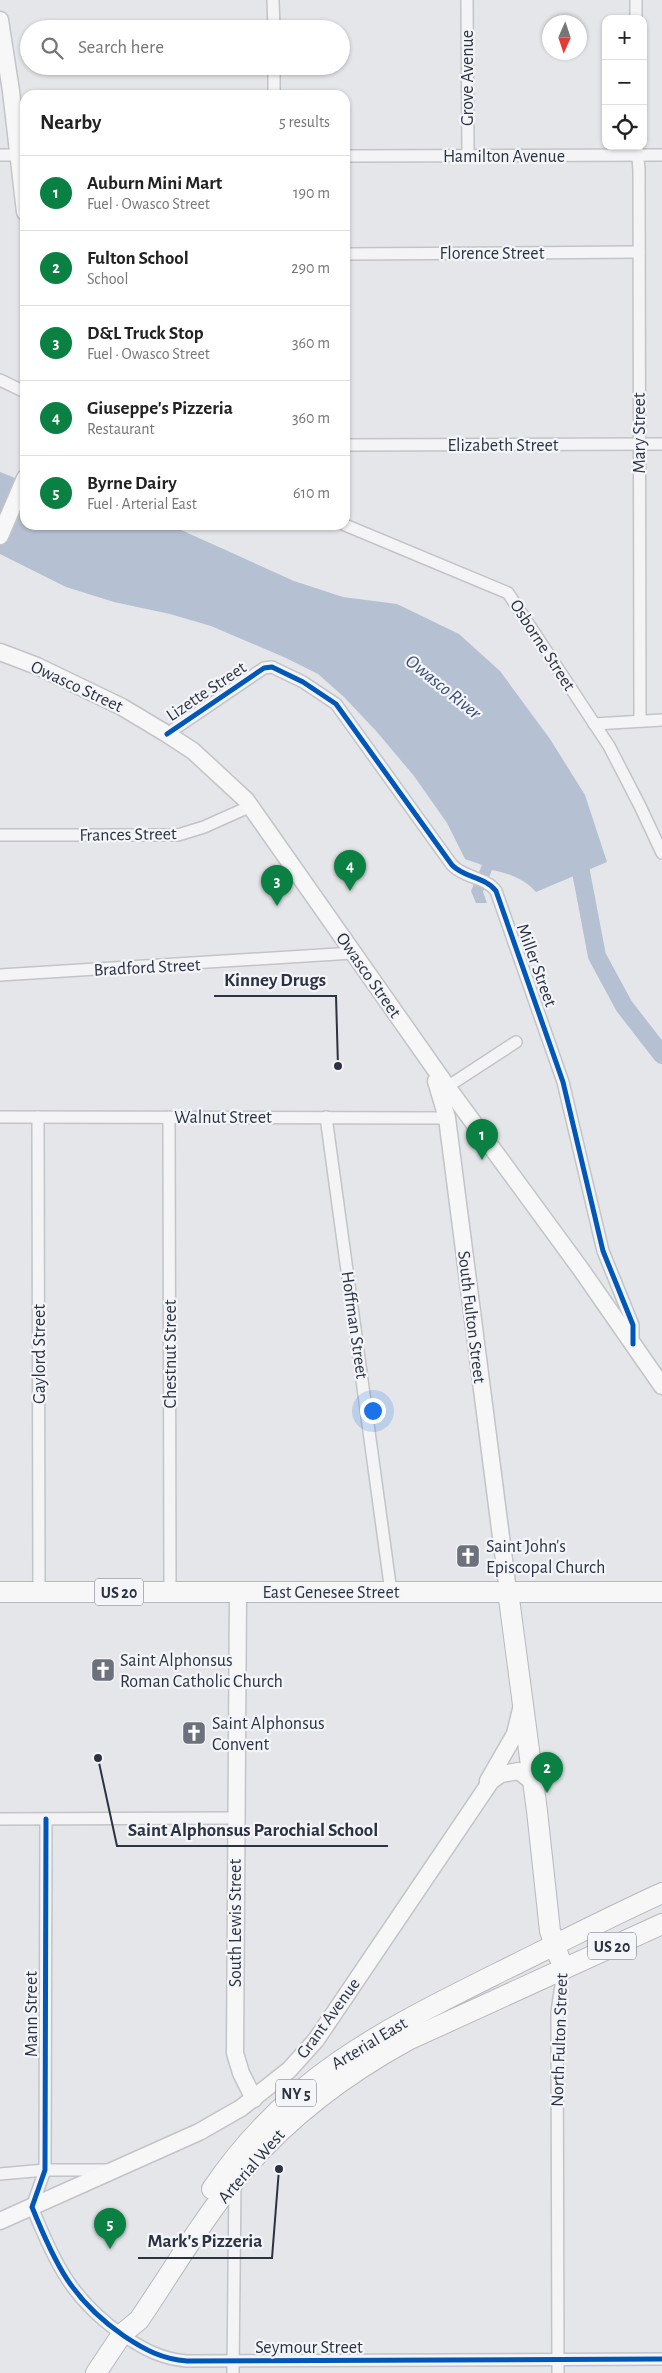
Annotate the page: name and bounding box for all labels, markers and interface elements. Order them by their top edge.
north arrow [542,15,587,60]
map controls [602,15,647,150]
button: + [602,15,647,60]
search box [20,20,350,75]
street label: Grove Avenue [459,30,477,126]
icon: search [38,34,66,62]
text: Search here [78,38,164,57]
button: − [602,60,647,105]
button: locate [602,105,647,150]
text: Nearby [40,112,101,133]
text: 5 results [279,114,330,130]
street label: Hamilton Avenue [443,148,565,166]
text: Auburn Mini Mart [87,174,222,193]
text: 1 [53,185,59,201]
text: 190 m [293,185,330,201]
text: Fuel · Owasco Street [87,196,210,212]
street label: Florence Street [440,245,545,263]
text: Fulton School [87,249,189,268]
text: 2 [52,260,60,276]
text: 290 m [291,260,330,276]
text: School [87,271,128,287]
text: D&L Truck Stop [87,324,204,343]
text: 3 [53,335,59,351]
text: 360 m [292,335,330,351]
text: Fuel · Owasco Street [87,346,210,362]
street label: Mary Street [631,392,649,474]
text: Giuseppe's Pizzeria [87,399,233,418]
text: 4 [52,410,60,426]
text: 360 m [292,410,330,426]
text: Restaurant [87,421,155,437]
street label: Elizabeth Street [447,437,559,455]
text: Byrne Dairy [87,474,177,493]
text: 5 [53,485,59,501]
text: 610 m [293,485,330,501]
text: Fuel · Arterial East [87,496,197,512]
street label: Osborne Street [506,597,578,695]
water label: Owasco River [402,651,485,724]
street label: Owasco Street [28,658,126,716]
street label: Lizette Street [163,658,250,725]
street label: Frances Street [79,825,177,845]
pin: 4 [334,850,366,891]
pin: 3 [261,865,293,906]
street label: Miller Street [513,921,559,1009]
street label: Owasco Street [332,930,404,1022]
street label: Bradford Street [93,956,201,980]
callout: Kinney Drugs [214,962,336,996]
text: Kinney Drugs [224,971,326,990]
street label: Walnut Street [174,1109,272,1127]
pin: 1 [466,1119,498,1160]
street label: South Fulton Street [454,1250,488,1385]
street label: Hoffman Street [338,1270,371,1380]
street label: Chestnut Street [162,1299,180,1408]
street label: Gaylord Street [31,1304,49,1404]
your location [360,1398,386,1424]
place label: Saint John's Episcopal Church [486,1538,605,1577]
church icon: Saint John's Episcopal Church [455,1543,481,1569]
road number: US 20 [95,1578,143,1605]
street label: East Genesee Street [263,1584,400,1602]
place label: Saint Alphonsus Roman Catholic Church [120,1652,283,1691]
church icon: Saint Alphonsus Roman Catholic Church [90,1657,116,1683]
place label: Saint Alphonsus Convent [212,1715,325,1754]
church icon: Saint Alphonsus Convent [181,1720,207,1746]
pin: 2 [531,1752,563,1793]
callout: Saint Alphonsus Parochial School [117,1812,388,1846]
text: Saint Alphonsus Parochial School [128,1821,378,1840]
street label: South Lewis Street [227,1859,245,1987]
road number: US 20 [588,1932,636,1960]
street label: Mann Street [23,1971,41,2057]
street label: North Fulton Street [549,1973,571,2107]
street label: Grant Avenue [294,1975,364,2062]
street label: Arterial East [329,2014,411,2073]
road number: NY 5 [276,2080,316,2106]
street label: Arterial West [215,2126,289,2207]
pin: 5 [94,2208,126,2249]
callout: Mark's Pizzeria [138,2224,272,2258]
text: Mark's Pizzeria [148,2232,262,2251]
street label: Seymour Street [255,2339,363,2357]

